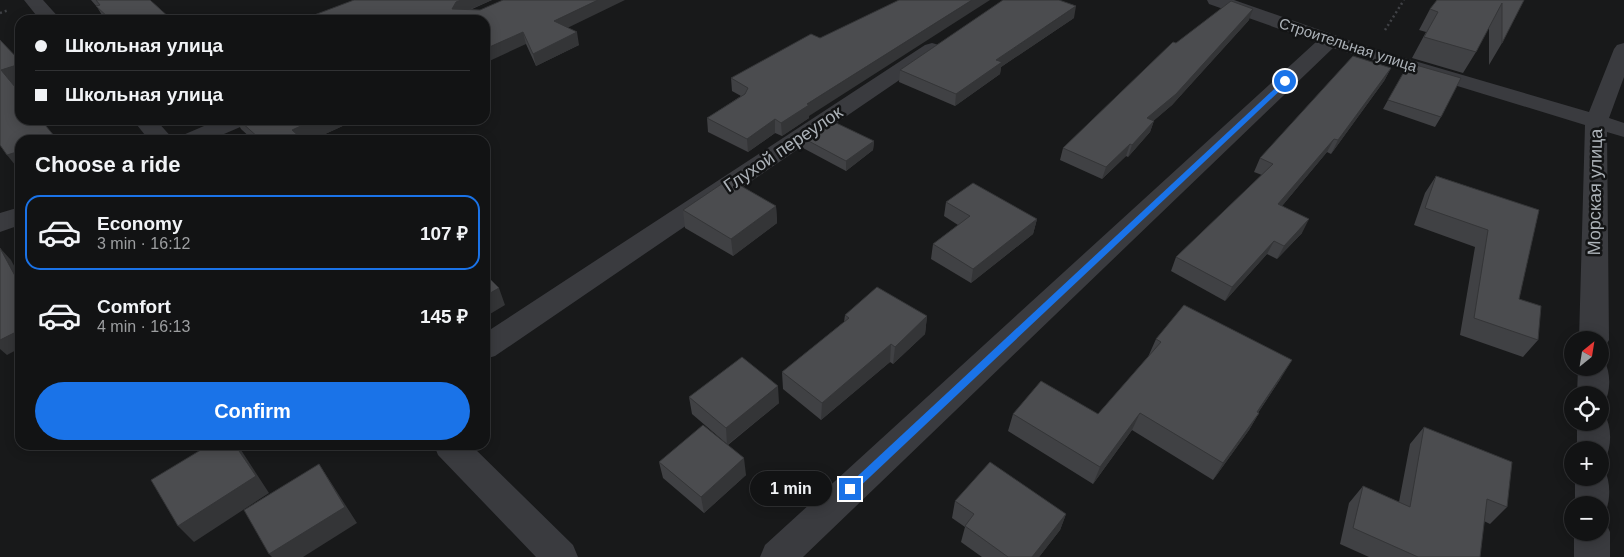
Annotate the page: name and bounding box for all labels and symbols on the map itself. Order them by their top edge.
street label: Строительная улица [1277,14,1420,75]
route start [1274,70,1296,92]
street label: Глухой переулок [720,102,846,196]
street label: Морская улица [1584,127,1606,256]
north arrow [1564,331,1609,376]
callout: 1 min [750,472,832,506]
route end [839,478,861,500]

